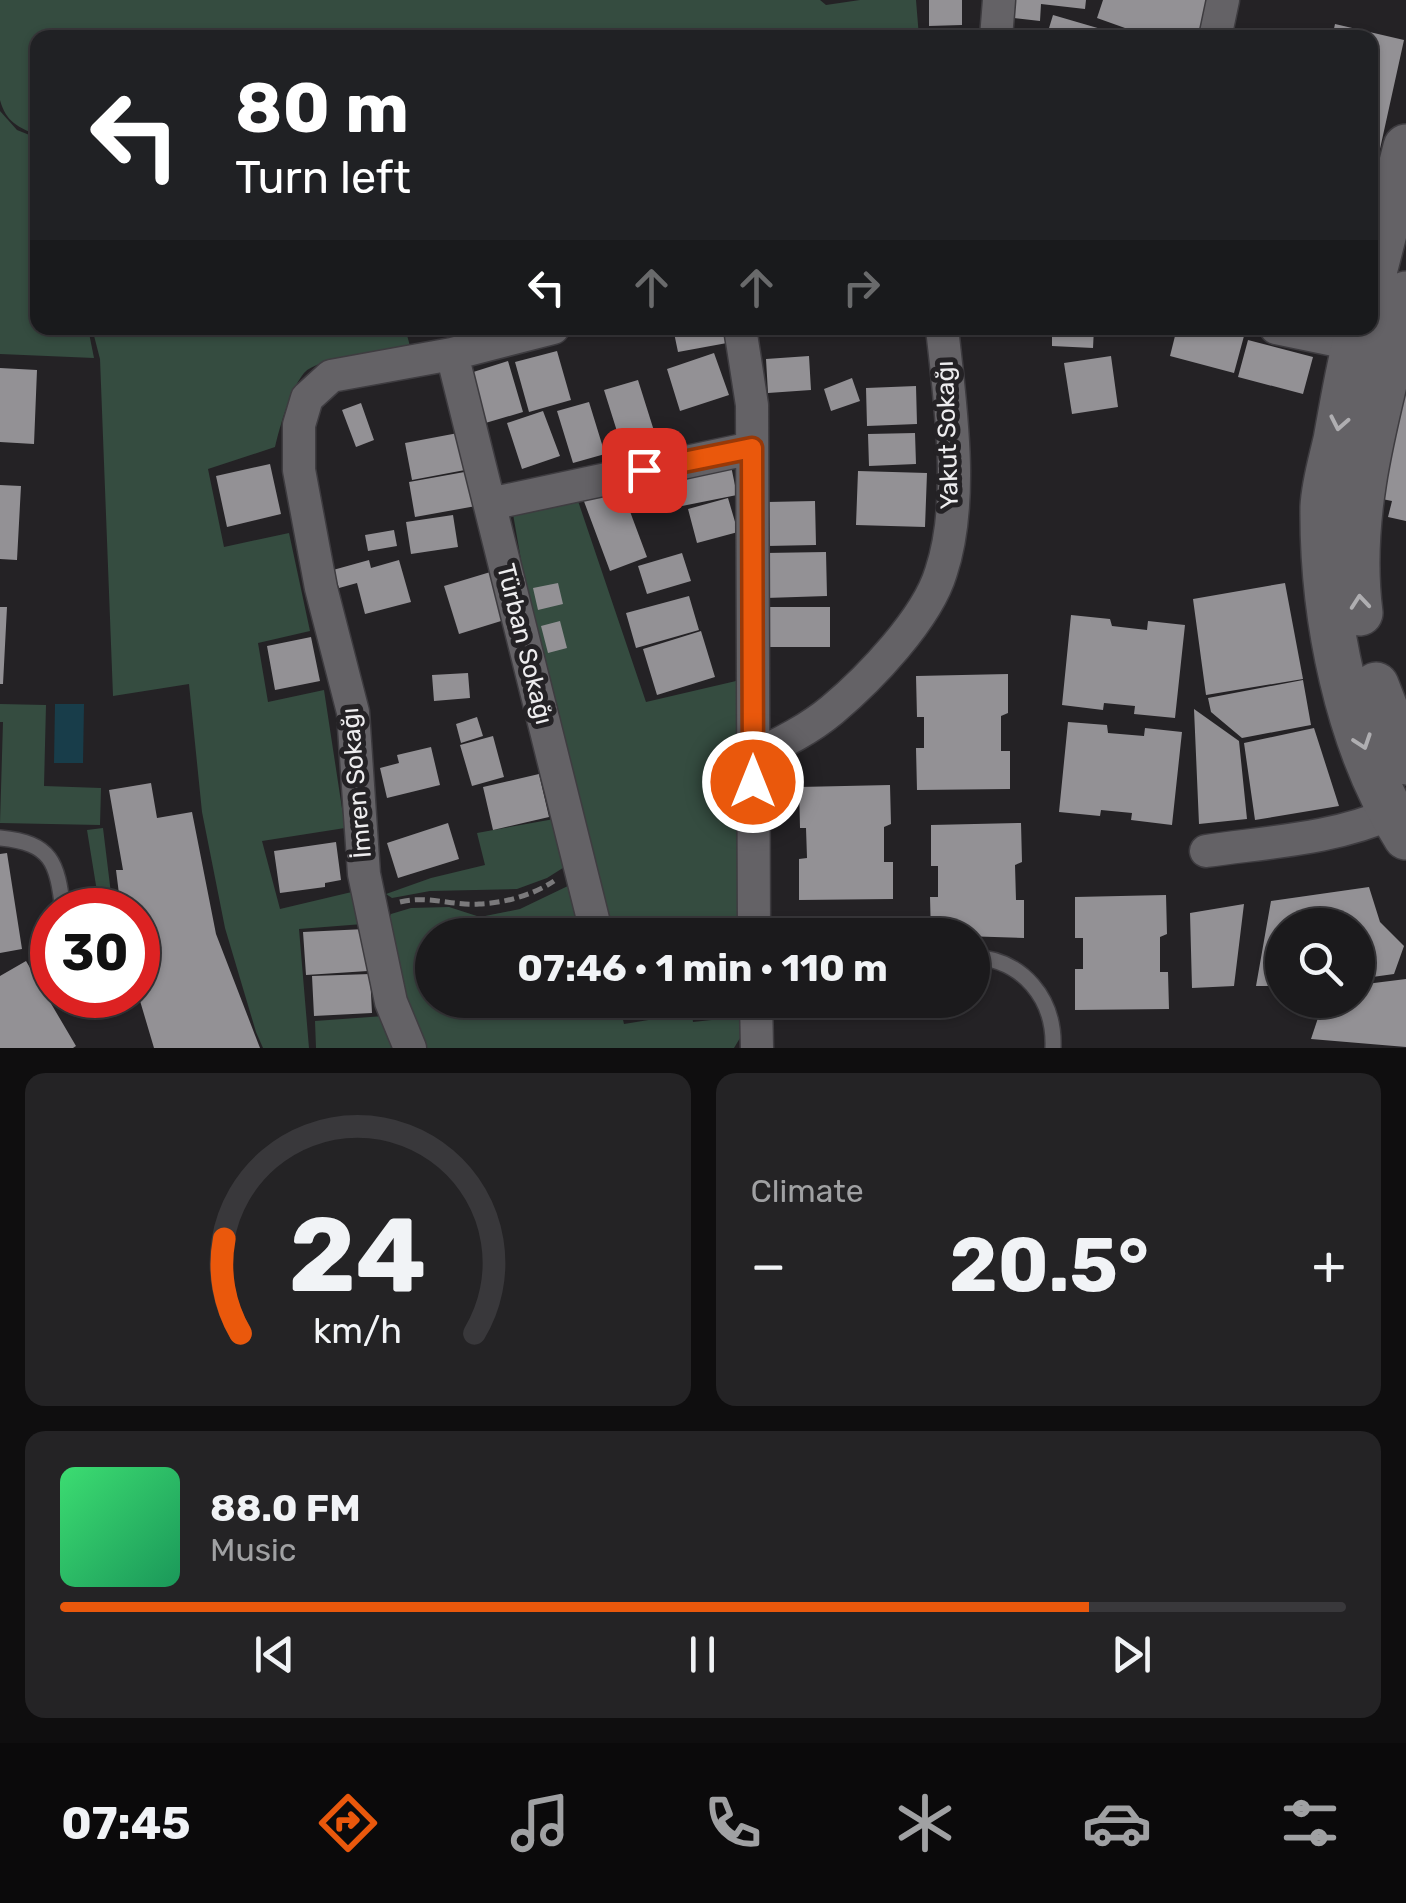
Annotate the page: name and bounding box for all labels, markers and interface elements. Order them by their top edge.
text: 80 m [235,67,409,150]
icon: left [70,70,200,200]
text: Turn left [235,151,411,204]
icon: left [519,260,574,315]
icon: ahead [624,260,679,315]
icon: ahead [729,260,784,315]
icon: right [834,260,889,315]
street label: Yakut Sokağı [930,360,964,510]
one-way arrow [1329,415,1350,431]
pin [602,428,687,513]
icon: arrive [617,443,672,498]
street label: Türban Sokağı [491,561,559,727]
one-way arrow [1349,594,1371,610]
street label: İmren Sokağı [335,707,377,859]
position arrow [701,730,805,834]
one-way arrow [1351,732,1372,749]
speed limit sign: 30 [30,888,160,1018]
map controls [1265,908,1375,1018]
button: search [1265,908,1375,1018]
text: 07:46 · 1 min · 110 m [517,945,888,991]
text: Climate [751,1172,864,1210]
text: 24 [289,1194,427,1317]
text: 20.5° [949,1221,1149,1310]
text: − [751,1233,786,1298]
text: + [1312,1233,1346,1298]
text: km/h [313,1310,402,1352]
text: 88.0 FM [210,1485,361,1531]
text: Music [210,1531,296,1569]
icon: previous [247,1627,302,1682]
icon: pause [675,1627,730,1682]
icon: next [1104,1627,1159,1682]
icon: directions [313,1788,383,1858]
icon: music [505,1788,575,1858]
icon: phone [698,1788,768,1858]
icon: climate [890,1788,960,1858]
icon: car [1082,1788,1152,1858]
icon: filters [1275,1788,1345,1858]
text: 07:45 [61,1797,191,1850]

